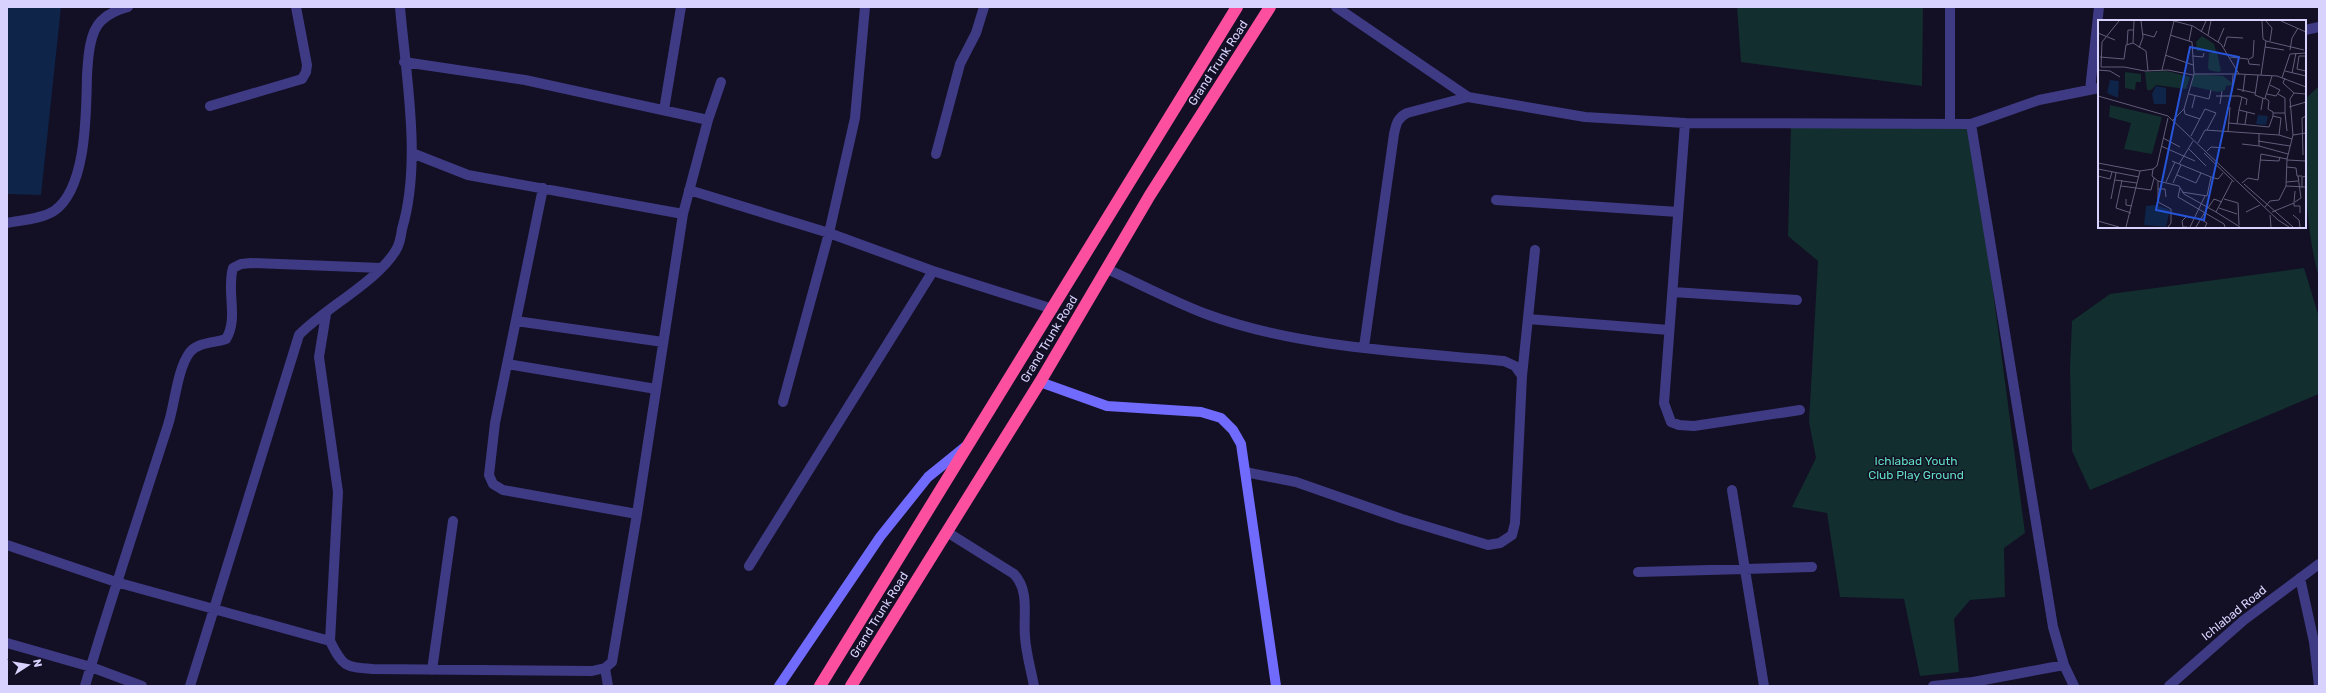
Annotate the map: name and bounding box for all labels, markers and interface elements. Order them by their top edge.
street label: Grand Trunk Road [1185,18,1251,108]
inset map [2098,20,2306,228]
street label: Grand Trunk Road [1018,293,1080,385]
park label: Ichlabad Youth Club Play Ground [1868,454,1964,482]
street label: Grand Trunk Road [847,569,911,661]
street label: Ichlabad Road [2199,583,2269,643]
north arrow [8,645,48,685]
text: N [30,658,44,668]

